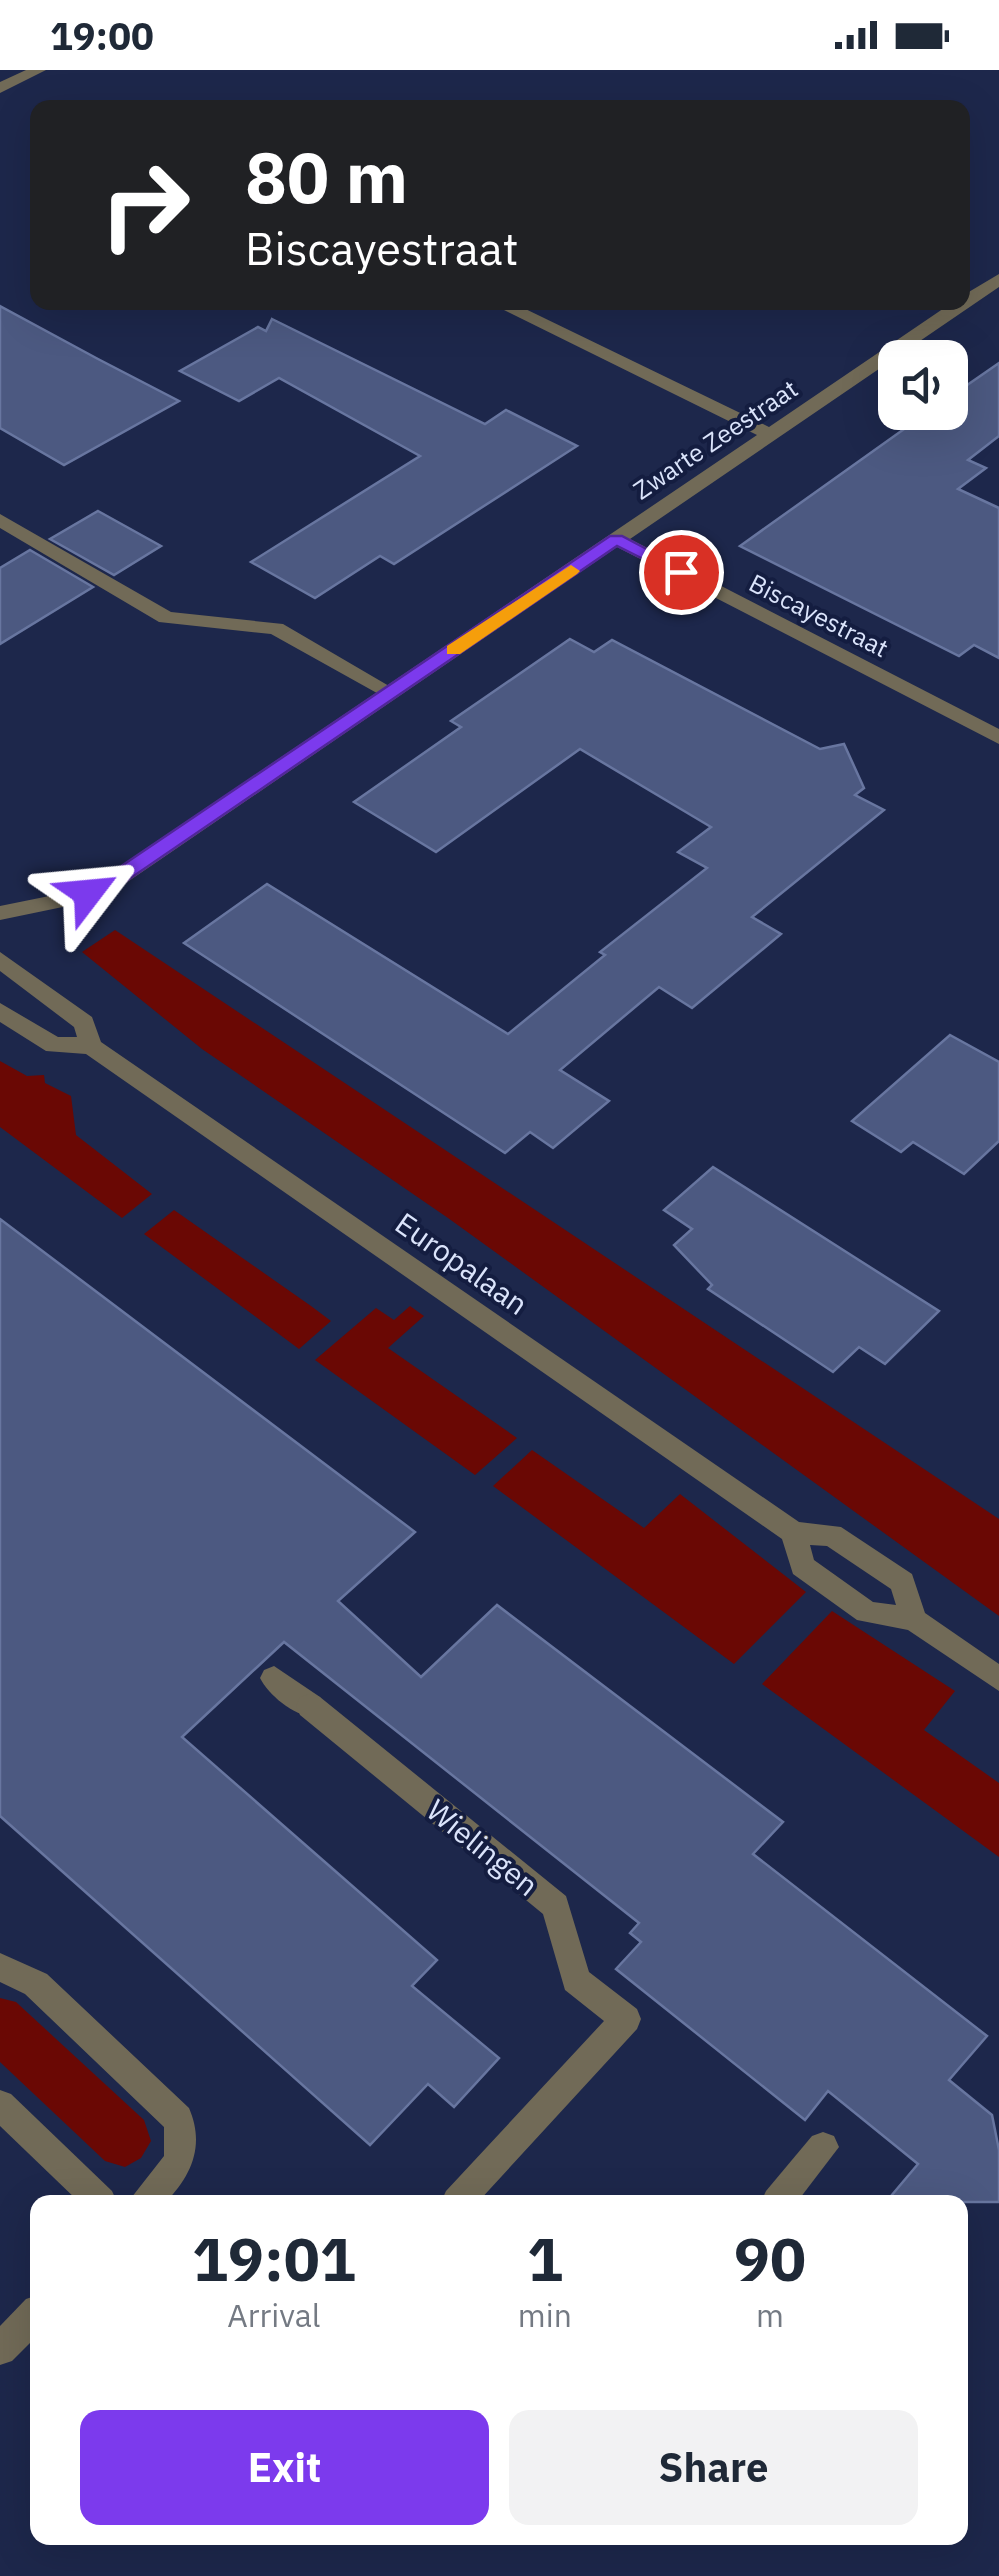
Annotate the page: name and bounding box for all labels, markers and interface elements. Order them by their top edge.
text: 19:00 [50,11,154,60]
text: 80 m [245,131,408,222]
icon: right [80,140,210,270]
text: Biscayestraat [245,219,519,277]
map controls [878,340,968,430]
button: sound [878,340,968,430]
street label: Zwarte Zeestraat [626,372,804,506]
pin [639,530,724,615]
icon: arrive [654,545,709,600]
street label: Biscayestraat [744,566,894,664]
position arrow [36,841,140,945]
street label: Europalaan [388,1203,536,1323]
street label: Wielingen [419,1790,547,1904]
text: 19:01 [192,2219,356,2298]
text: 1 [527,2219,563,2298]
text: 90 [734,2219,806,2298]
text: Arrival [227,2294,321,2336]
text: min [518,2294,572,2336]
text: m [756,2294,784,2336]
button: Exit [80,2410,489,2525]
button: Share [509,2410,918,2525]

